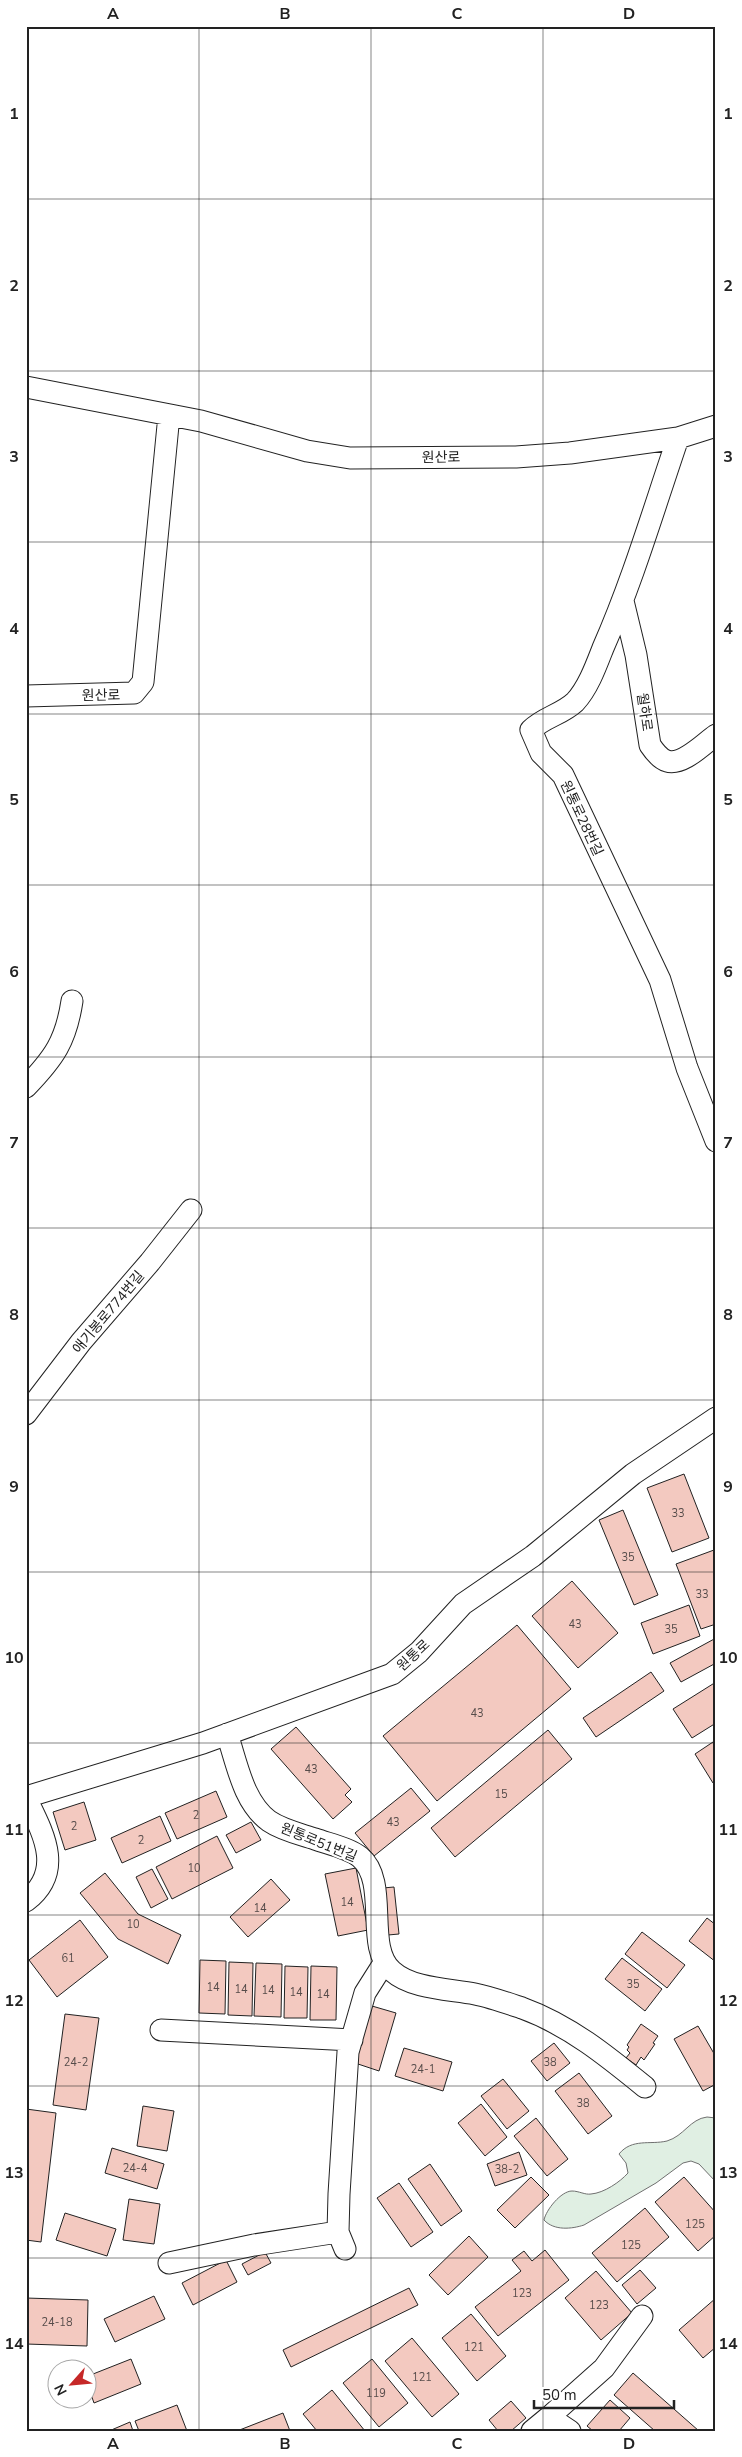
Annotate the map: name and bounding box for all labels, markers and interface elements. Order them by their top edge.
text: A [107,3,119,25]
text: B [279,3,291,25]
text: C [452,3,463,25]
text: D [623,3,635,25]
text: 1 [9,103,19,125]
text: 1 [723,103,733,125]
text: 2 [9,275,19,297]
text: 2 [723,275,733,297]
text: 3 [9,446,19,468]
text: 3 [723,446,733,468]
street label: 원산로 [422,448,461,467]
text: 4 [9,618,19,640]
text: 4 [723,618,733,640]
street label: 원산로 [82,686,121,705]
street label: 월하로 [632,692,657,733]
street label: 원통로28번길 [556,777,607,859]
text: 5 [9,789,19,811]
text: 5 [723,789,733,811]
text: 6 [9,961,19,983]
text: 6 [723,961,733,983]
text: 7 [9,1132,19,1154]
text: 7 [723,1132,733,1154]
street label: 애기봉로774번길 [68,1267,149,1358]
text: 8 [9,1304,19,1326]
text: 8 [723,1304,733,1326]
text: 9 [9,1476,19,1498]
text: 9 [723,1476,733,1498]
house number: 33 [671,1506,685,1521]
house number: 35 [621,1550,635,1565]
house number: 33 [695,1587,709,1602]
house number: 43 [568,1617,582,1632]
house number: 35 [664,1622,678,1637]
street label: 원통로 [393,1635,434,1675]
text: 10 [4,1647,24,1669]
text: 10 [718,1647,738,1669]
house number: 43 [470,1706,484,1721]
house number: 43 [304,1762,318,1777]
house number: 15 [494,1787,508,1802]
house number: 2 [193,1808,199,1823]
house number: 43 [386,1815,400,1830]
street label: 원통로51번길 [278,1818,360,1866]
text: 11 [4,1819,24,1841]
house number: 2 [71,1819,77,1834]
text: 11 [718,1819,738,1841]
house number: 2 [138,1833,144,1848]
house number: 10 [187,1861,201,1876]
house number: 14 [340,1895,354,1910]
house number: 14 [253,1901,267,1916]
house number: 10 [126,1917,140,1932]
house number: 61 [61,1951,75,1966]
house number: 35 [626,1977,640,1992]
house number: 14 [206,1980,220,1995]
house number: 14 [234,1982,248,1997]
house number: 14 [261,1983,275,1998]
house number: 14 [289,1985,303,2000]
house number: 14 [316,1987,330,2002]
text: 12 [4,1990,24,2012]
text: 12 [718,1990,738,2012]
house number: 24-2 [64,2055,88,2070]
house number: 38 [543,2055,557,2070]
house number: 24-1 [411,2062,435,2077]
house number: 38 [576,2096,590,2111]
house number: 24-4 [123,2161,148,2176]
text: 13 [4,2162,24,2184]
house number: 38-2 [495,2162,519,2177]
text: 13 [718,2162,738,2184]
house number: 125 [685,2217,705,2232]
house number: 125 [621,2238,641,2253]
house number: 123 [512,2286,532,2301]
house number: 123 [589,2298,609,2313]
house number: 24-18 [41,2315,73,2330]
text: 14 [4,2333,24,2355]
text: 14 [718,2333,738,2355]
house number: 121 [464,2340,484,2355]
north arrow [48,2360,98,2410]
house number: 121 [412,2370,432,2385]
scale bar [534,2377,674,2409]
text: N [50,2381,72,2399]
text: 50 m [542,2385,577,2405]
house number: 119 [366,2386,386,2401]
text: A [107,2433,119,2455]
text: B [279,2433,291,2455]
text: C [452,2433,463,2455]
text: D [623,2433,635,2455]

